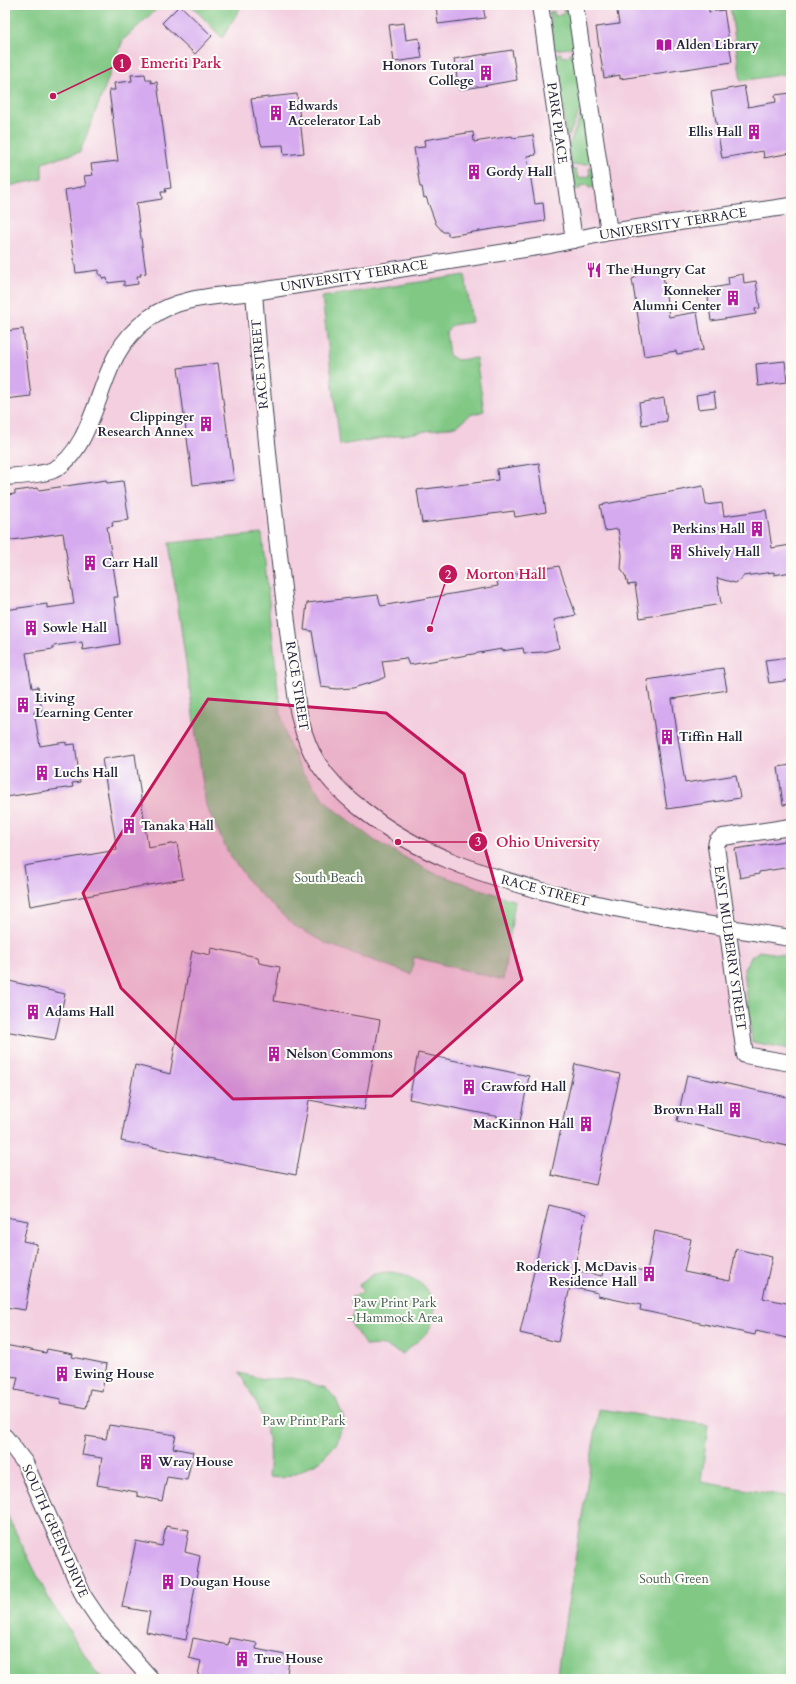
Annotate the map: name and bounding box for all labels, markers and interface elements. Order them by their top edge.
library icon: Alden Library [655,36,673,54]
place label: Alden Library [676,36,759,54]
callout: Emeriti Park [112,50,229,76]
text: Emeriti Park [141,54,222,73]
text: 1 [119,56,125,72]
place label: Honors Tutoral College [382,57,474,90]
building icon: Honors Tutoral College [477,64,495,82]
street label: PARK PLACE [542,81,572,165]
place label: Edwards Accelerator Lab [288,97,381,130]
building icon: Edwards Accelerator Lab [267,104,285,122]
place label: Ellis Hall [688,123,742,141]
building icon: Ellis Hall [745,123,763,141]
building icon: Gordy Hall [465,163,483,181]
place label: Gordy Hall [486,163,553,181]
street label: UNIVERSITY TERRACE [598,203,748,245]
street label: UNIVERSITY TERRACE [279,255,429,297]
restaurant icon: The Hungry Cat [585,261,603,279]
place label: The Hungry Cat [606,261,706,279]
place label: Konneker Alumni Center [632,282,722,315]
building icon: Konneker Alumni Center [724,289,742,307]
street label: RACE STREET [247,318,273,410]
place label: Clippinger Research Annex [98,408,195,441]
building icon: Clippinger Research Annex [197,415,215,433]
place label: Perkins Hall [672,520,745,538]
building icon: Perkins Hall [748,520,766,538]
building icon: Shively Hall [667,543,685,561]
place label: Shively Hall [688,543,760,561]
building icon: Carr Hall [81,554,99,572]
place label: Carr Hall [102,554,158,572]
callout: Morton Hall [438,561,554,587]
text: Morton Hall [466,565,546,584]
text: 2 [445,567,451,583]
building icon: Sowle Hall [22,619,40,637]
place label: Sowle Hall [43,619,107,637]
street label: RACE STREET [281,640,313,732]
place label: Living Learning Center [35,689,134,722]
building icon: Living Learning Center [14,696,32,714]
building icon: Tiffin Hall [658,728,676,746]
place label: Tiffin Hall [679,728,743,746]
building icon: Luchs Hall [33,764,51,782]
place label: Luchs Hall [54,764,118,782]
building icon: Tanaka Hall [120,817,138,835]
place label: Tanaka Hall [141,817,214,835]
callout: Ohio University [468,829,608,855]
text: Ohio University [496,833,600,852]
text: 3 [475,834,481,850]
street label: EAST MULBERRY STREET [710,864,751,1032]
park label: South Beach [295,869,363,887]
street label: RACE STREET [499,871,591,912]
building icon: Adams Hall [24,1003,42,1021]
place label: Adams Hall [45,1003,115,1021]
building icon: Nelson Commons [265,1045,283,1063]
place label: Nelson Commons [286,1045,393,1063]
building icon: Crawford Hall [460,1078,478,1096]
place label: Crawford Hall [481,1078,567,1096]
place label: Brown Hall [653,1101,723,1119]
building icon: Brown Hall [726,1101,744,1119]
place label: MacKinnon Hall [473,1115,574,1133]
building icon: MacKinnon Hall [577,1115,595,1133]
place label: Roderick J. McDavis Residence Hall [516,1258,637,1291]
building icon: Roderick J. McDavis Residence Hall [640,1265,658,1283]
park label: Paw Print Park - Hammock Area [347,1294,444,1327]
building icon: Ewing House [53,1365,71,1383]
place label: Ewing House [74,1365,154,1383]
park label: Paw Print Park [262,1412,346,1430]
building icon: Wray House [137,1453,155,1471]
place label: Wray House [157,1453,233,1471]
street label: SOUTH GREEN DRIVE [18,1462,92,1600]
park label: South Green [639,1570,709,1588]
building icon: Dougan House [159,1573,177,1591]
place label: Dougan House [180,1573,270,1591]
building icon: True House [233,1650,251,1668]
place label: True House [254,1650,323,1668]

